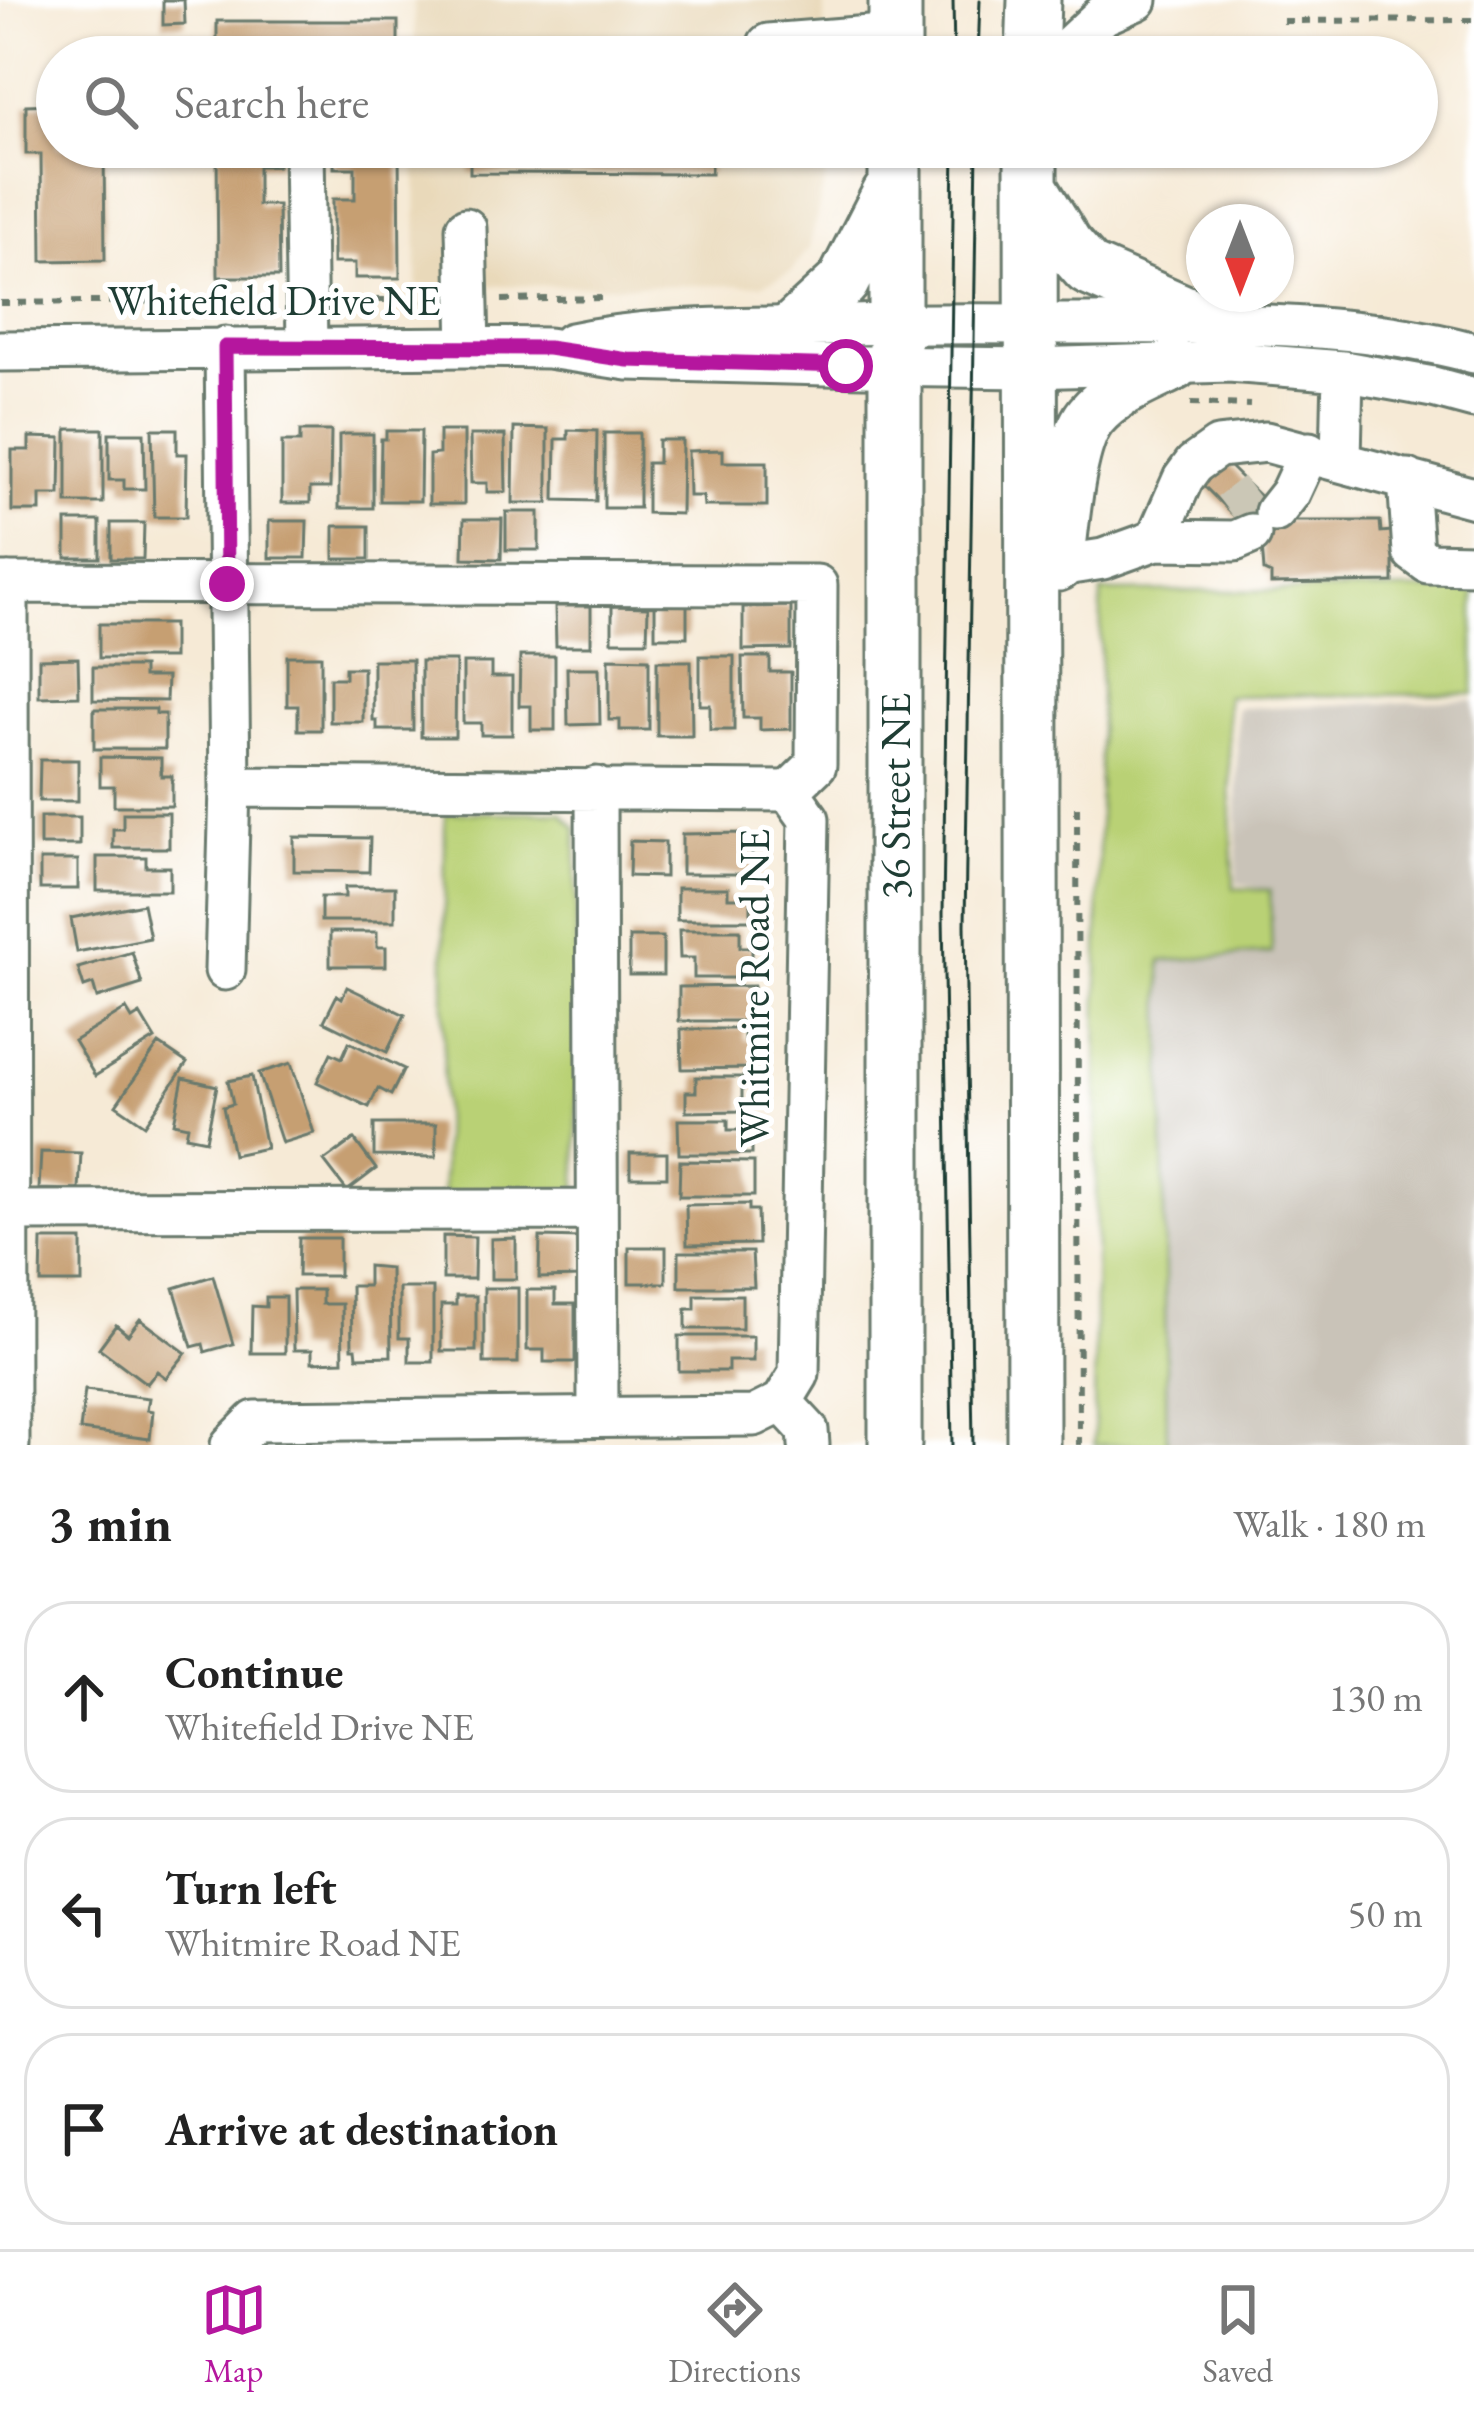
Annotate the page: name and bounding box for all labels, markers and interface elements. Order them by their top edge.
search box [36,36,1438,168]
icon: search [78,69,144,135]
text: Search here [174,73,369,131]
north arrow [1186,204,1294,312]
street label: Whitefield Drive NE [108,273,440,328]
route start [819,339,873,393]
route end [200,557,254,611]
street label: 36 Street NE [868,693,923,899]
street label: Whitmire Road NE [727,829,782,1147]
text: 3 min [48,1490,172,1556]
text: Walk · 180 m [1233,1498,1426,1549]
text: Continue [165,1643,343,1701]
icon: ahead [51,1664,117,1730]
text: 130 m [1329,1672,1423,1723]
text: Whitefield Drive NE [165,1701,474,1752]
text: Turn left [165,1859,337,1917]
icon: left [51,1880,117,1946]
text: 50 m [1347,1888,1423,1939]
text: Whitmire Road NE [165,1917,461,1968]
icon: arrive [51,2096,117,2162]
text: Arrive at destination [165,2100,558,2158]
tab: Map [201,2277,267,2392]
tab: Directions [668,2277,801,2392]
tab: Saved [1203,2277,1273,2392]

